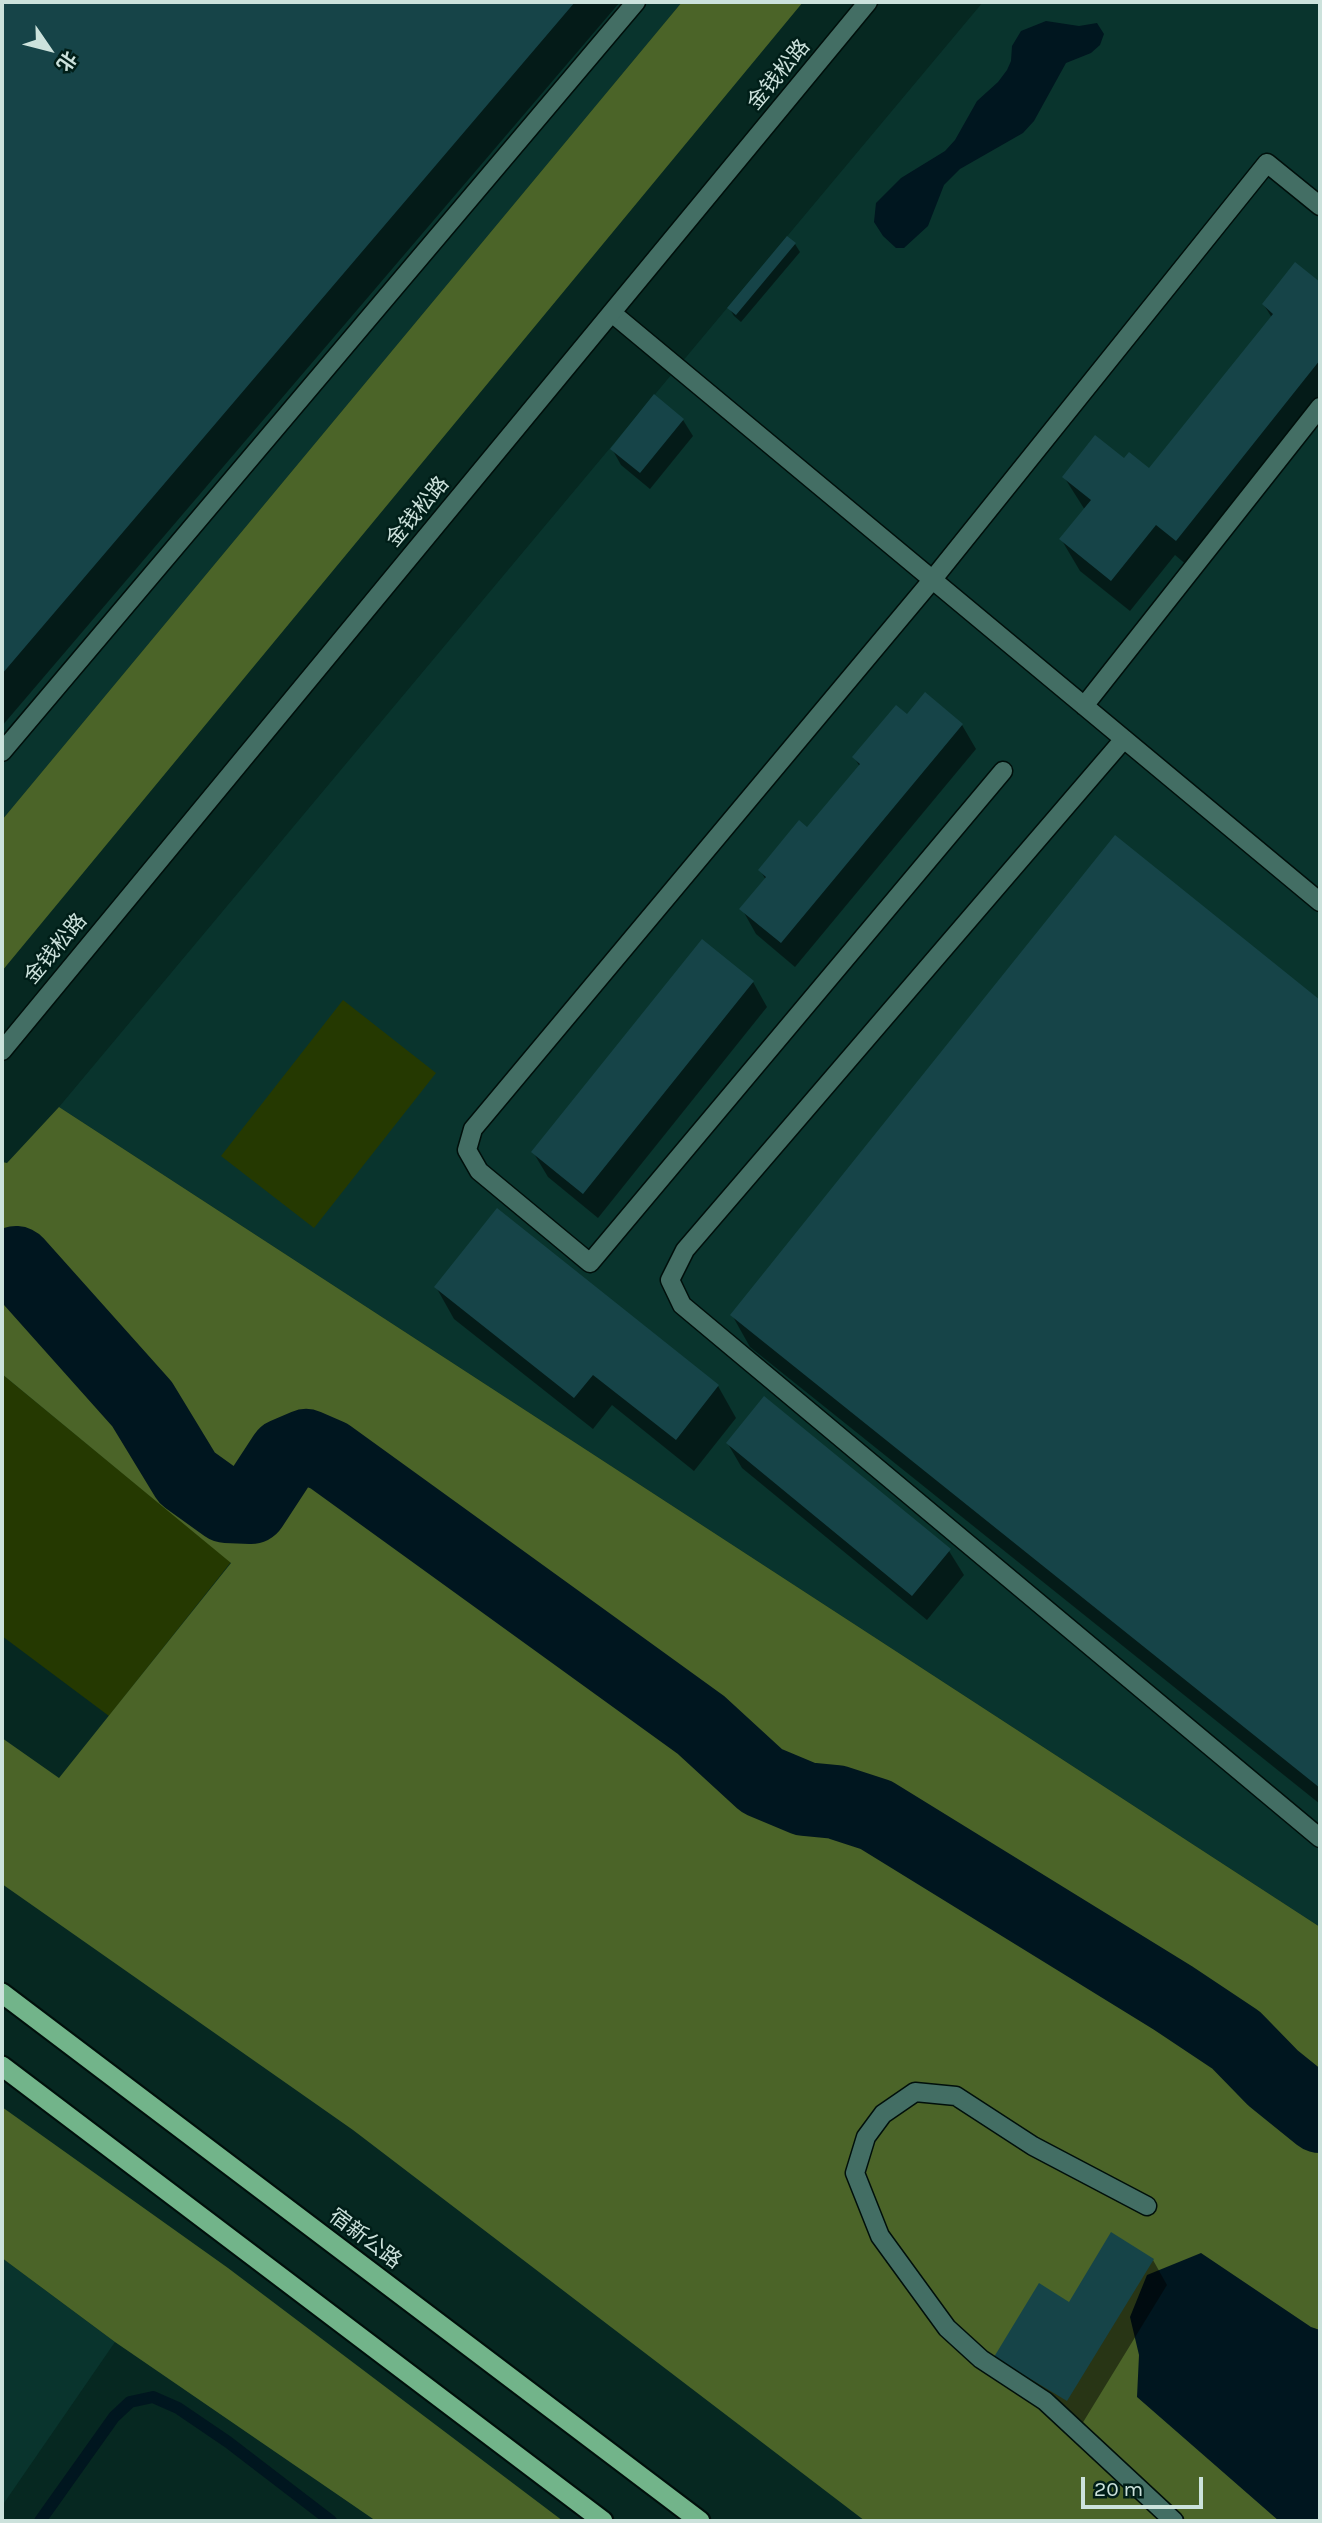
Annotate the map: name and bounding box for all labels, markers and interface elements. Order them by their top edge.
north arrow [14,14,84,84]
street label: 金钱松路 [742,35,816,115]
text: 北 [52,47,81,75]
street label: 金钱松路 [381,472,455,552]
street label: 金钱松路 [19,909,93,989]
street label: 宿新公路 [324,2204,406,2274]
scale bar [1084,2464,1206,2508]
text: 20 m [1094,2477,1143,2501]

